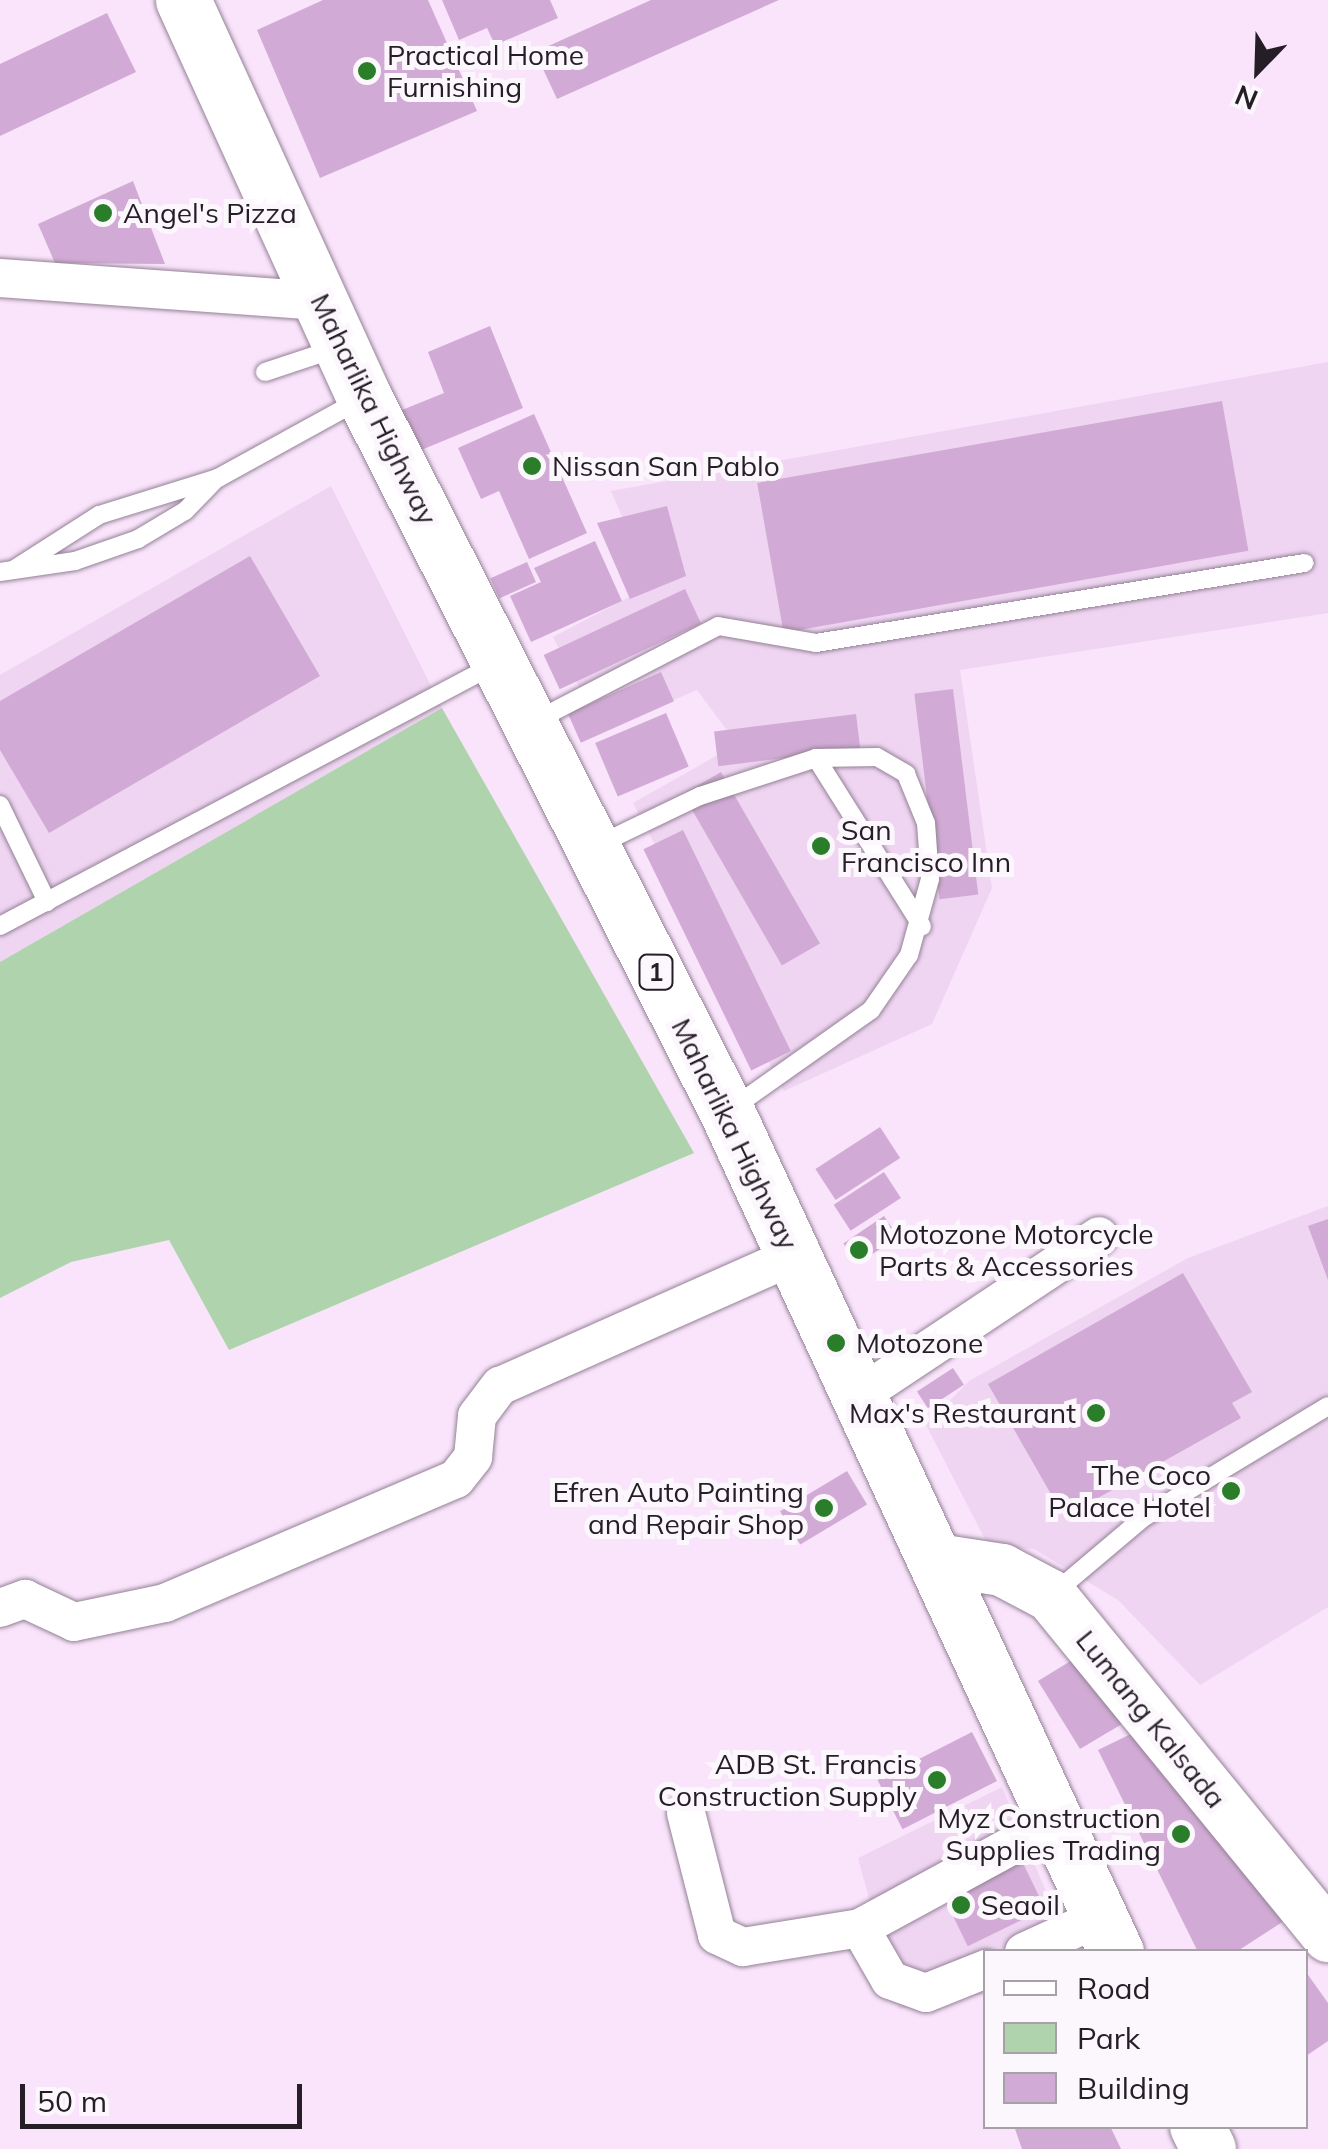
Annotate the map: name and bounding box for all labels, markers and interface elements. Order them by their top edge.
north arrow [1208,20,1308,120]
place label: Practical Home Furnishing [387,38,584,104]
marker: Practical Home Furnishing [356,60,378,82]
text: N [1230,78,1263,118]
place label: Angel's Pizza [123,196,297,230]
marker: Angel's Pizza [92,202,114,224]
street label: Maharlika Highway [303,288,445,530]
place label: Nissan San Pablo [552,449,780,483]
marker: Nissan San Pablo [521,455,543,477]
place label: San Francisco Inn [841,813,1011,879]
marker: San Francisco Inn [810,835,832,857]
road number: 1 [638,952,674,992]
street label: Maharlika Highway [664,1013,806,1255]
place label: Motozone Motorcycle Parts & Accessories [879,1217,1153,1283]
marker: Motozone Motorcycle Parts & Accessories [848,1239,870,1261]
place label: Motozone [856,1326,983,1360]
marker: Motozone [825,1332,847,1354]
place label: Max's Restaurant [849,1396,1076,1430]
marker: Max's Restaurant [1085,1402,1107,1424]
place label: The Coco Palace Hotel [1048,1458,1211,1524]
place label: Efren Auto Painting and Repair Shop [552,1475,804,1541]
marker: The Coco Palace Hotel [1220,1480,1242,1502]
marker: Efren Auto Painting and Repair Shop [813,1497,835,1519]
street label: Lumang Kalsada [1069,1623,1233,1815]
place label: ADB St. Francis Construction Supply [658,1747,917,1813]
marker: ADB St. Francis Construction Supply [926,1769,948,1791]
place label: Myz Construction Supplies Trading [937,1801,1161,1867]
marker: Myz Construction Supplies Trading [1170,1823,1192,1845]
place label: Seaoil [981,1888,1060,1922]
marker: Seaoil [950,1894,972,1916]
legend [983,1949,1308,2129]
text: Road [1077,1969,1151,2007]
text: Park [1077,2019,1140,2057]
scale bar [25,2064,308,2126]
text: Building [1077,2069,1190,2107]
text: 50 m [37,2082,107,2120]

